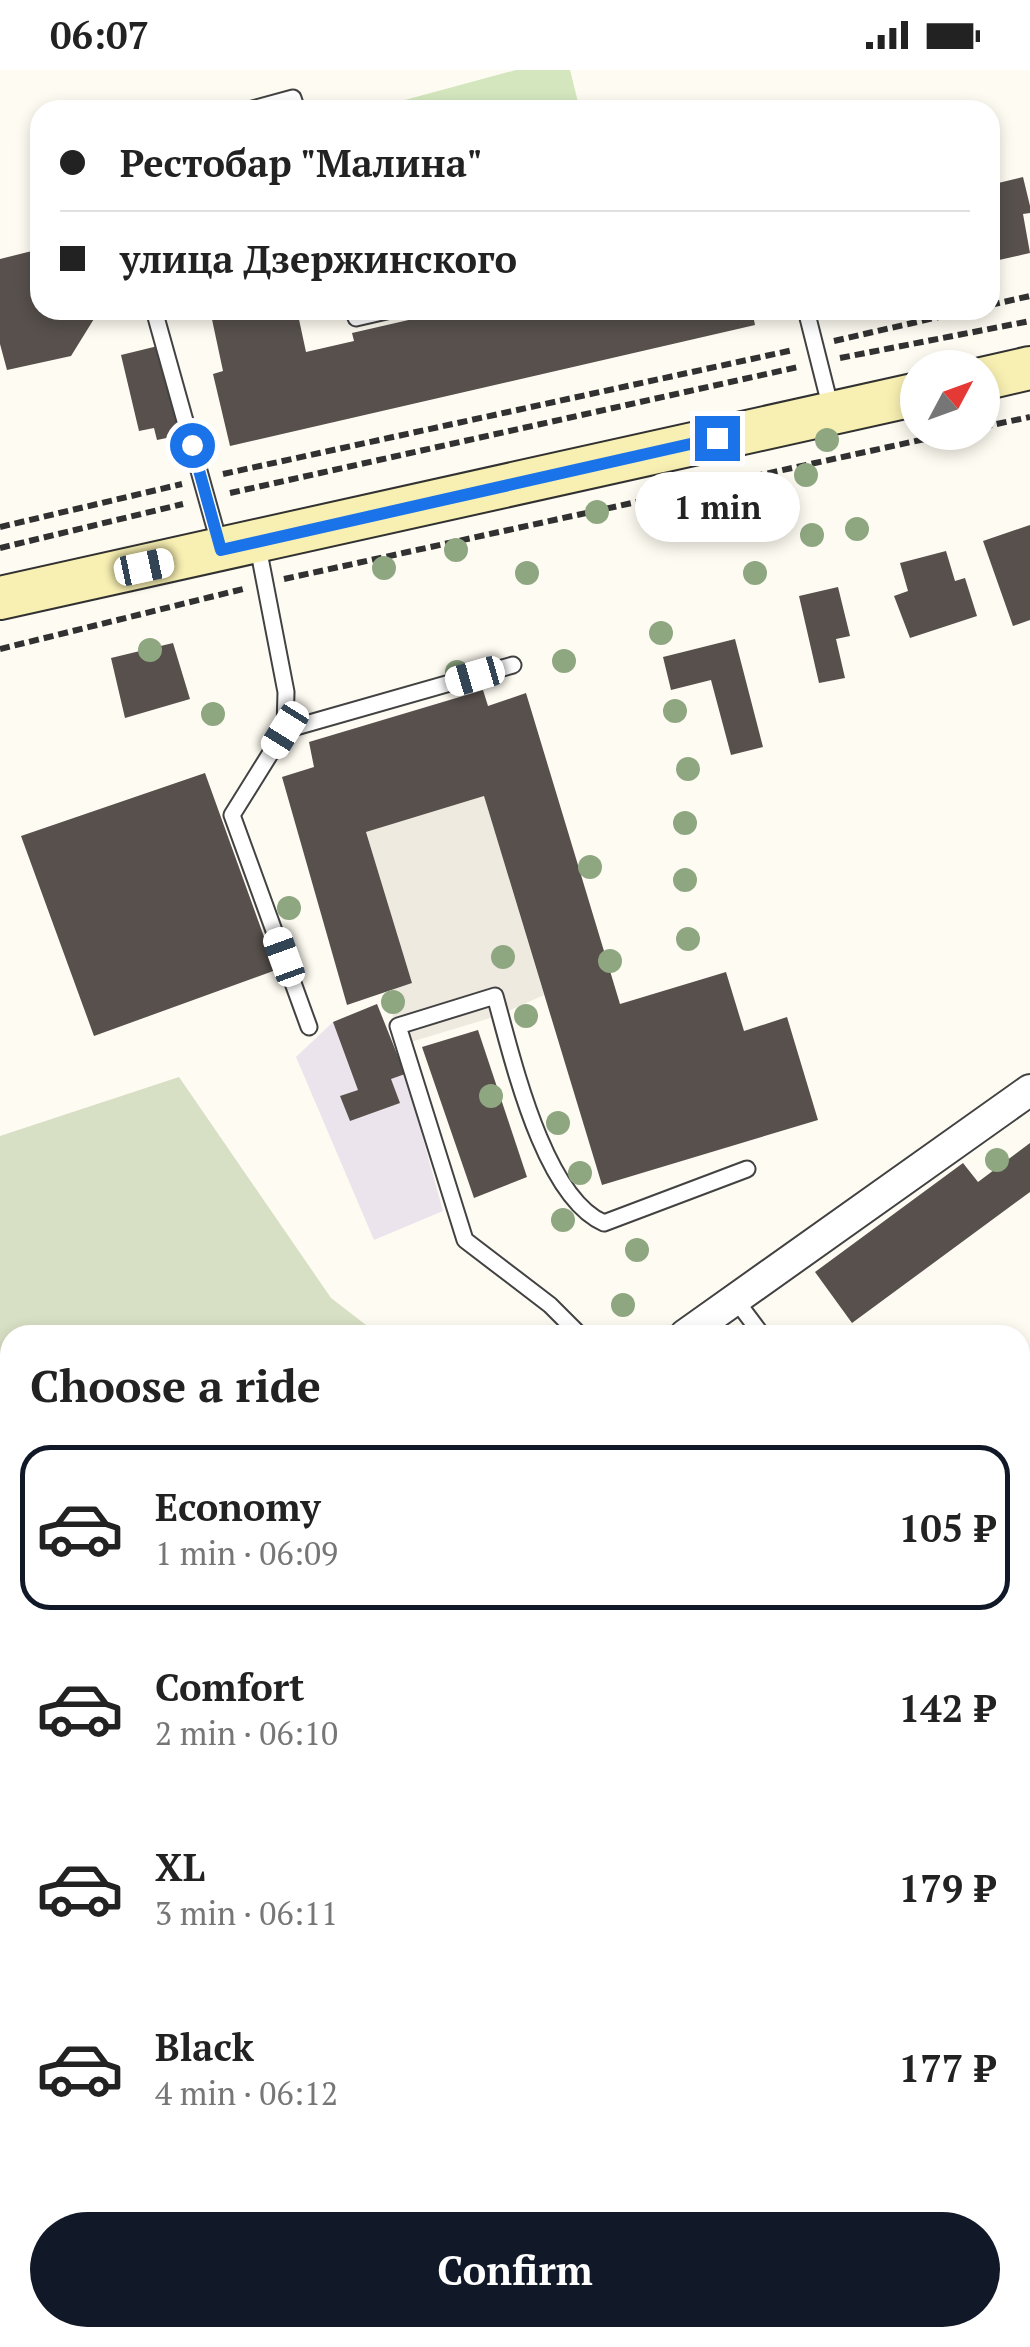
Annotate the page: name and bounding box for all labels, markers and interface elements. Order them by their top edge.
text: 06:07 [50,10,149,60]
text: Рестобар "Малина" [120,138,483,188]
text: улица Дзержинского [120,234,517,284]
north arrow [900,350,1000,450]
map controls [900,350,1000,450]
route end [695,416,740,461]
route start [170,423,215,468]
callout: 1 min [634,473,800,543]
text: 1 min [674,486,761,528]
car [112,546,176,588]
car [442,653,508,699]
car [256,697,314,763]
car [260,924,308,990]
text: Choose a ride [30,1355,321,1415]
text: Economy [155,1482,321,1532]
icon: car [35,1483,125,1573]
text: 105 ₽ [899,1503,995,1553]
text: 1 min · 06:09 [155,1532,338,1574]
text: Comfort [155,1662,304,1712]
icon: car [35,1663,125,1753]
text: 142 ₽ [899,1683,995,1733]
text: 2 min · 06:10 [155,1712,338,1754]
text: XL [155,1842,205,1892]
icon: car [35,1843,125,1933]
text: 179 ₽ [899,1863,995,1913]
text: 3 min · 06:11 [155,1892,338,1934]
text: Black [155,2022,254,2072]
icon: car [35,2023,125,2113]
text: 177 ₽ [899,2043,995,2093]
text: 4 min · 06:12 [155,2072,338,2114]
button: Confirm [30,2212,1000,2327]

